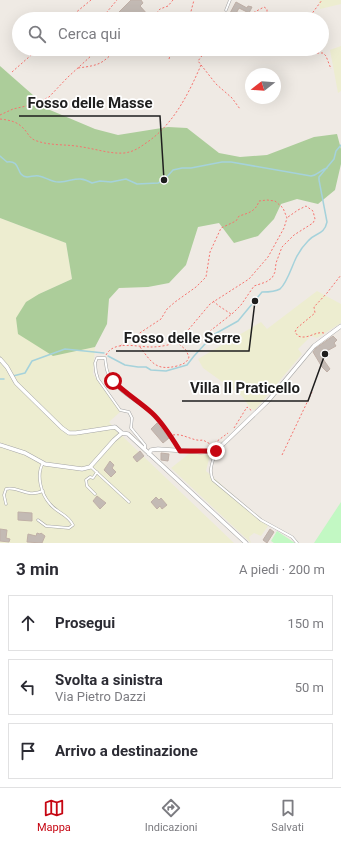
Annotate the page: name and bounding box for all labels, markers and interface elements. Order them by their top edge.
search box [12,12,329,56]
icon: search [26,23,48,45]
text: Cerca qui [58,25,121,43]
north arrow [245,68,281,104]
callout: Fosso delle Masse [19,89,160,116]
text: Fosso delle Masse [27,94,153,112]
callout: Fosso delle Serre [116,324,249,351]
text: Fosso delle Serre [124,329,240,347]
route start [104,372,122,390]
callout: Villa Il Praticello [182,374,308,401]
text: Villa Il Praticello [190,379,300,397]
route end [207,442,225,460]
text: 3 min [16,559,59,579]
text: A piedi · 200 m [239,562,325,577]
icon: ahead [17,612,39,634]
text: Prosegui [55,614,115,632]
text: 150 m [287,616,324,631]
text: Svolta a sinistra [55,671,163,689]
icon: left [17,676,39,698]
text: 50 m [295,680,324,695]
text: Via Pietro Dazzi [55,689,146,704]
icon: arrive [17,740,39,762]
text: Arrivo a destinazione [55,742,198,760]
tab: Mappa [37,797,71,834]
tab: Indicazioni [145,797,198,834]
tab: Salvati [271,797,304,834]

